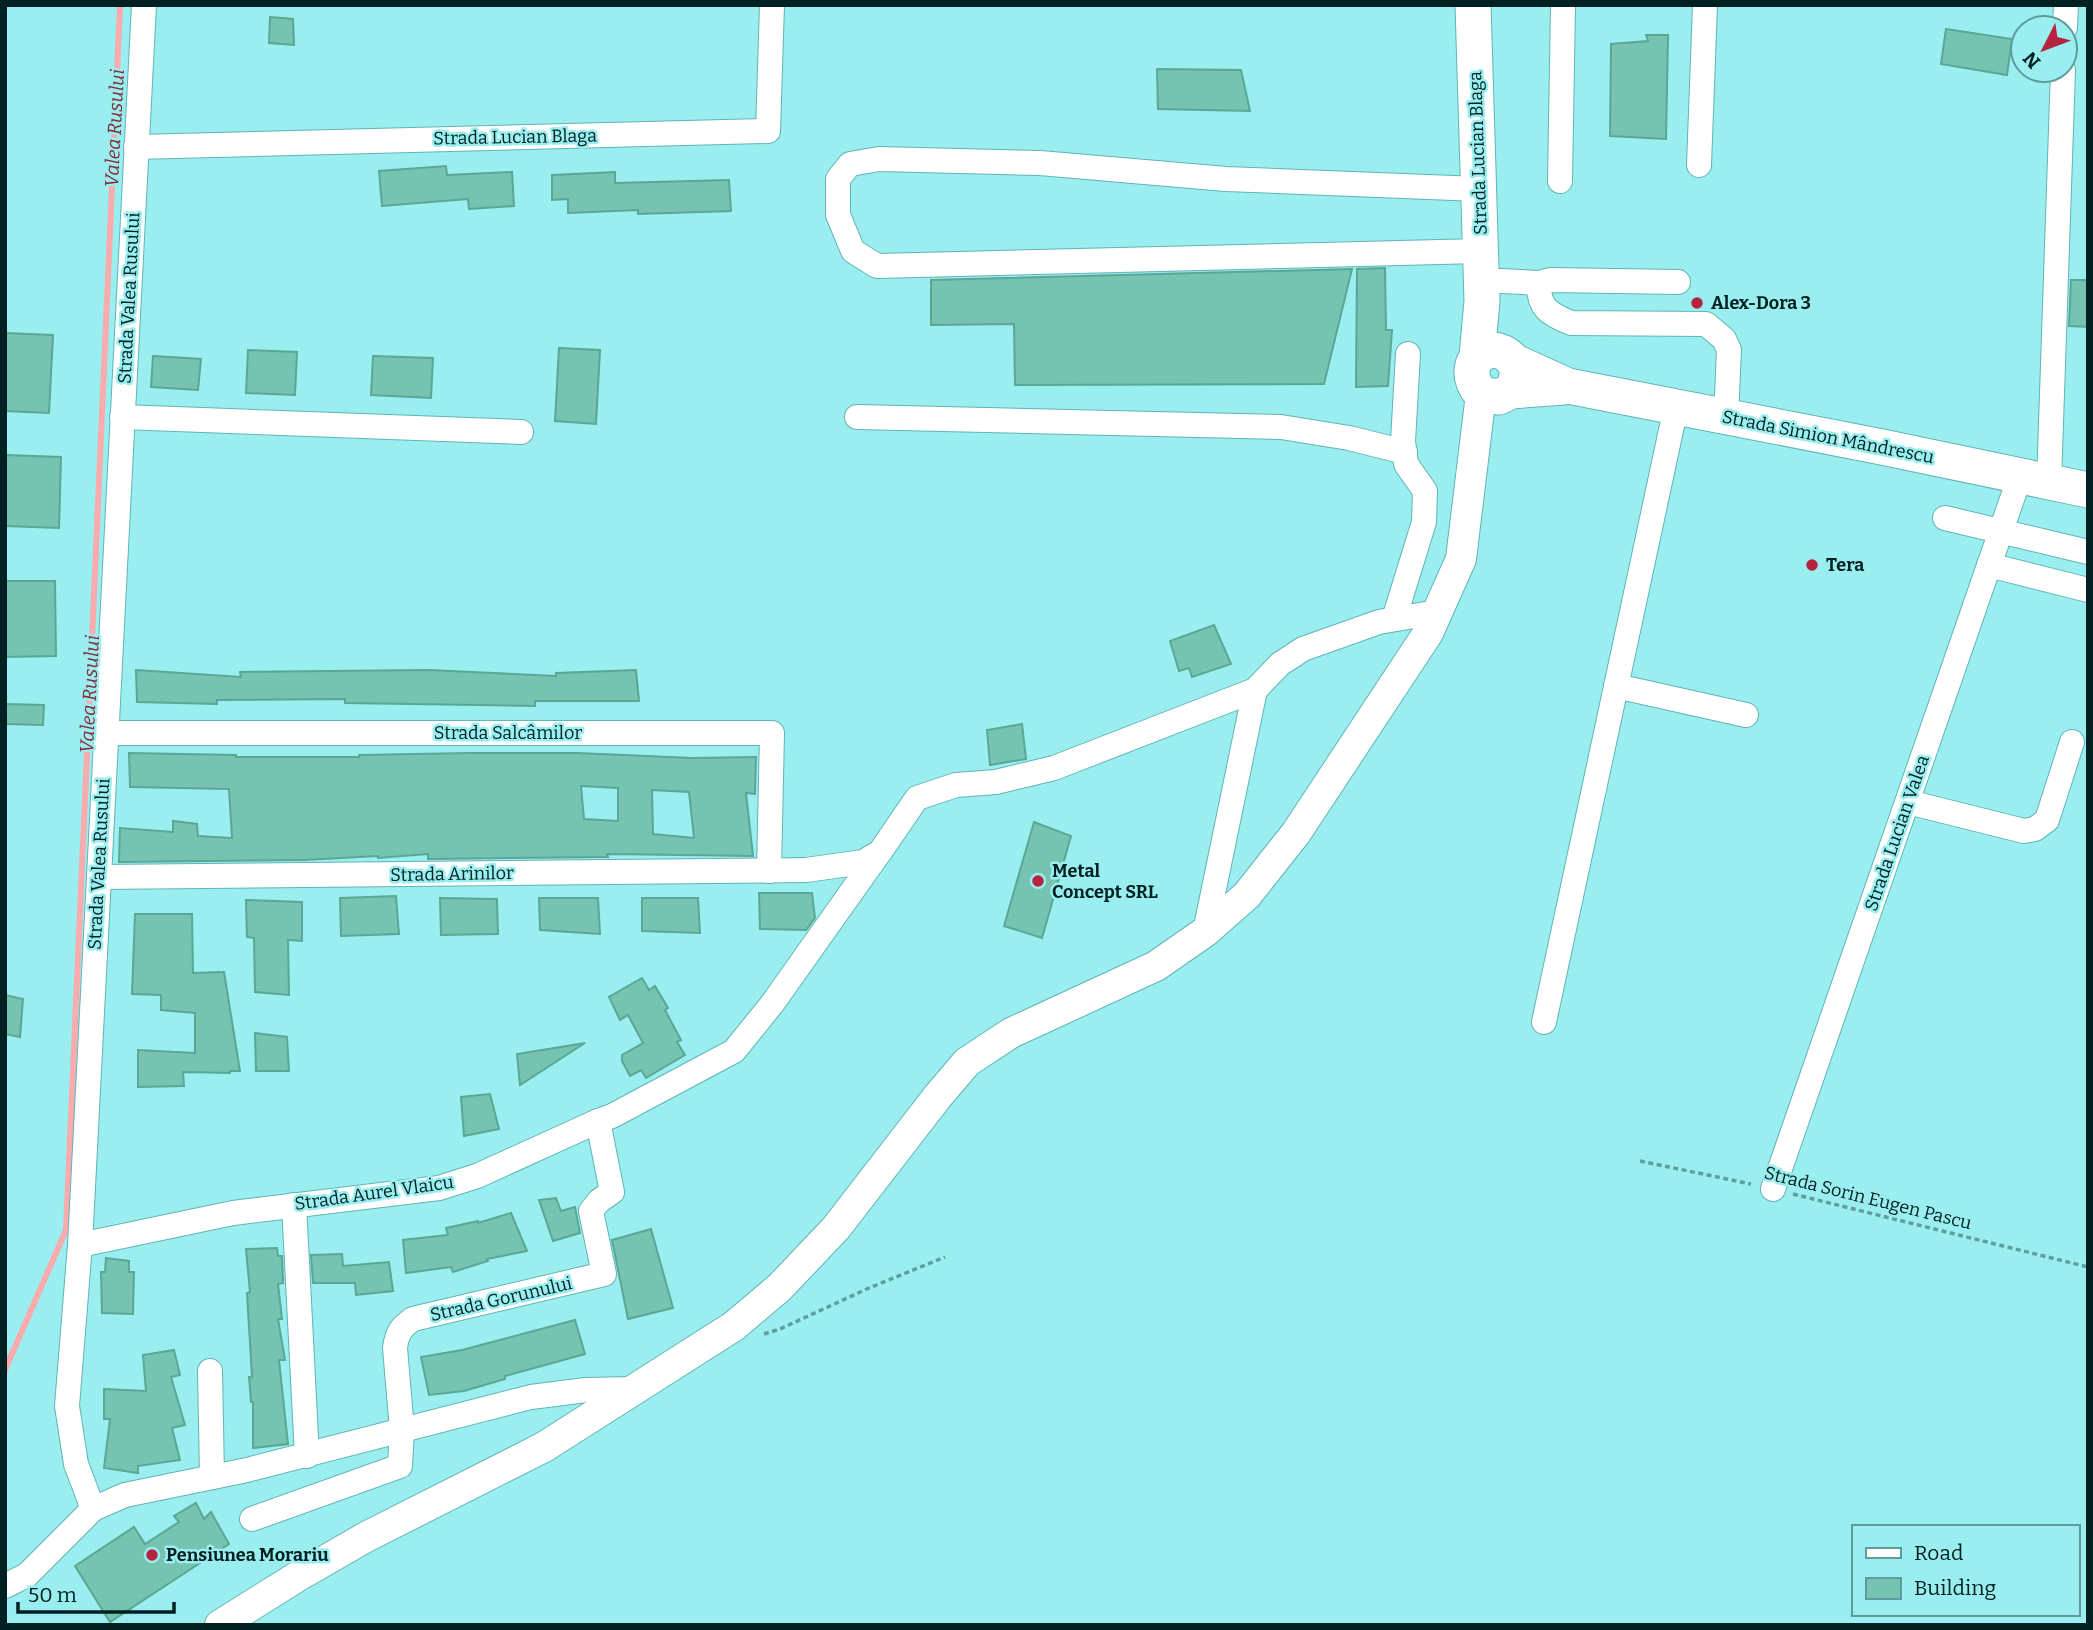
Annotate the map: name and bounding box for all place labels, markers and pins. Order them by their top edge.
place label: Alex-Dora 3 [1711,292,1811,314]
marker: Alex-Dora 3 [1689,295,1705,311]
place label: Tera [1826,554,1864,576]
marker: Tera [1804,557,1820,573]
place label: Metal Concept SRL [1052,860,1158,903]
marker: Metal Concept SRL [1030,873,1046,889]
place label: Pensiunea Morariu [166,1544,329,1566]
marker: Pensiunea Morariu [144,1547,160,1563]

